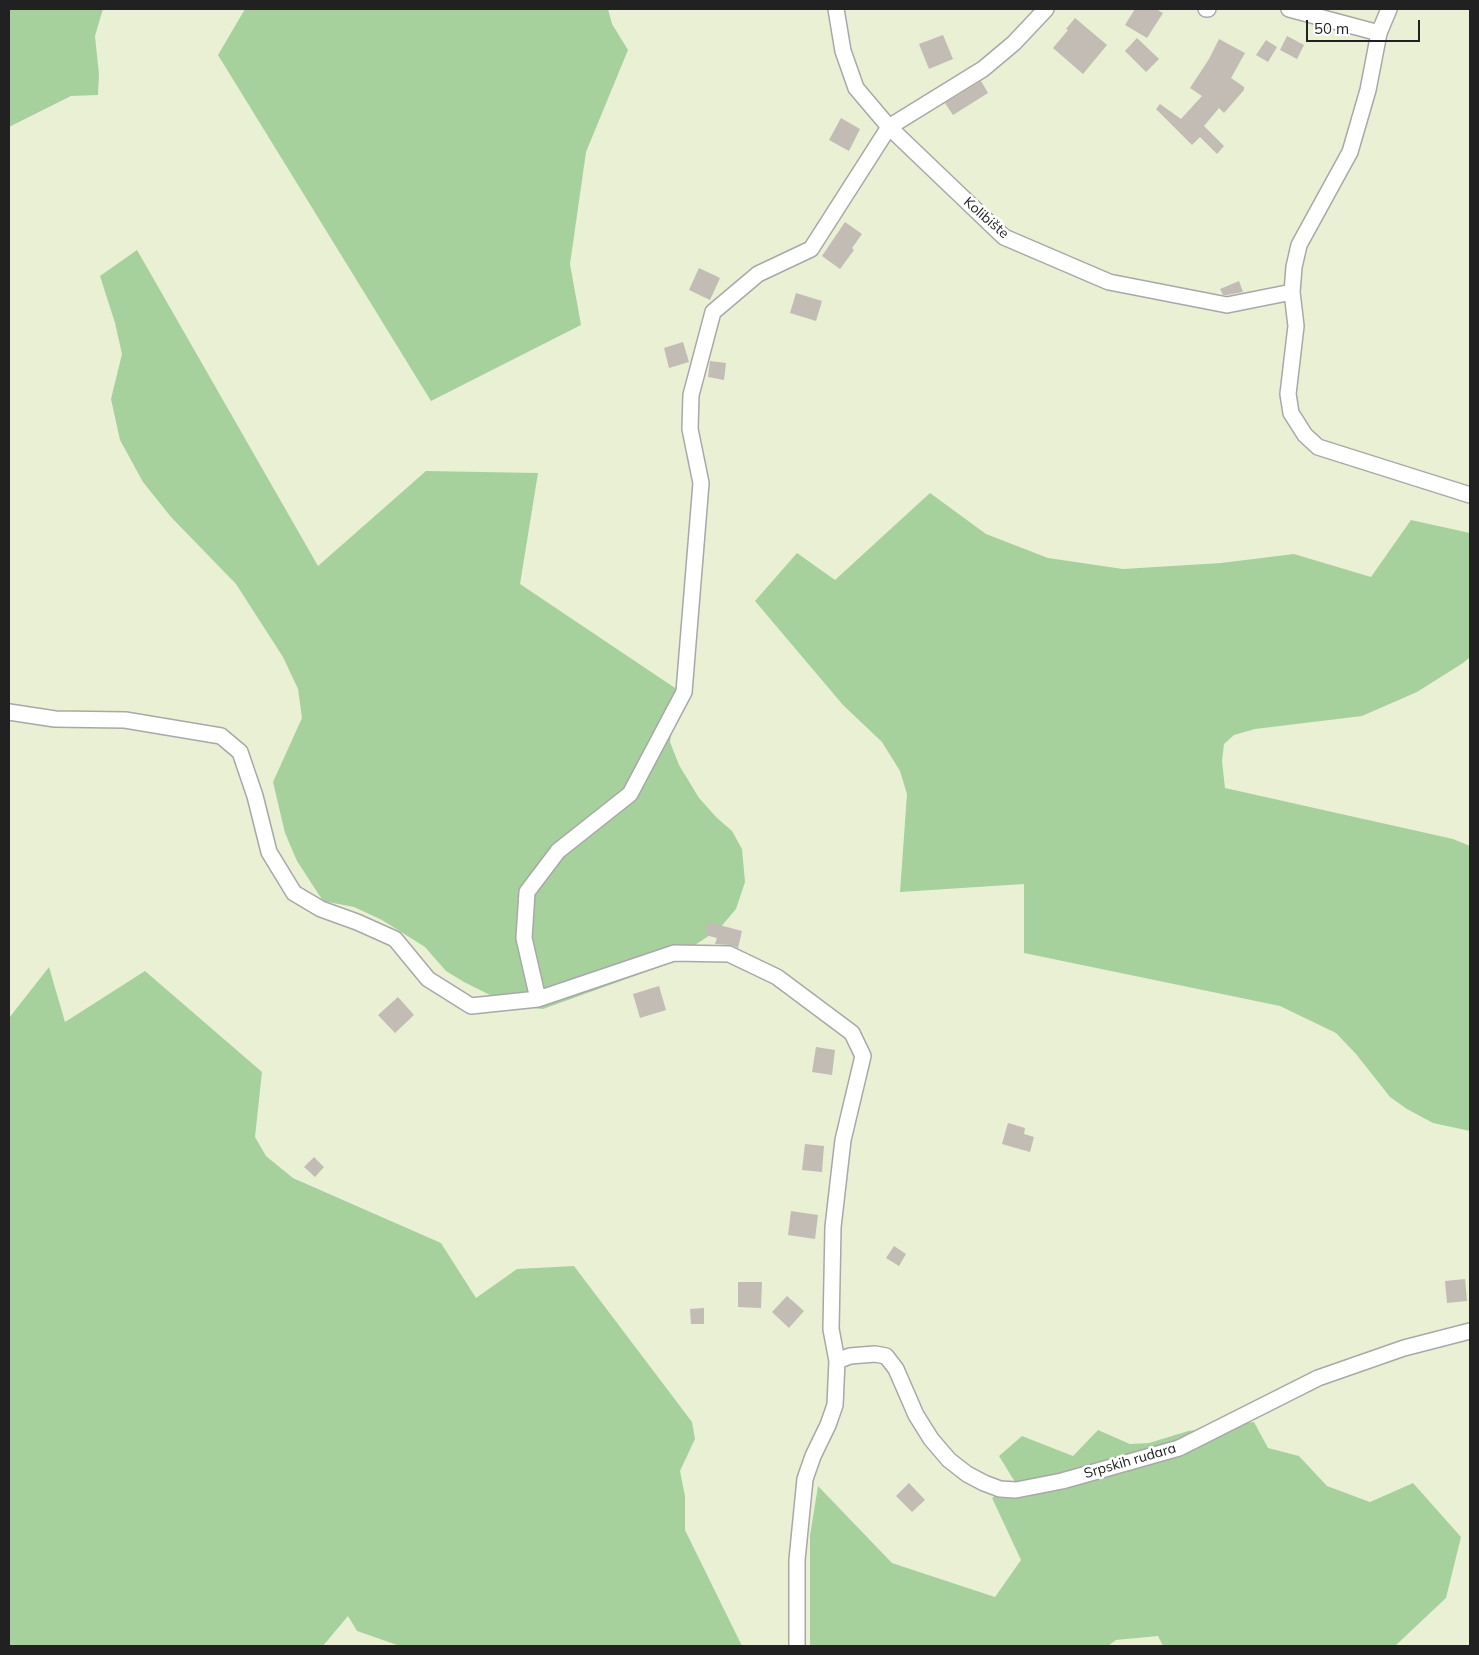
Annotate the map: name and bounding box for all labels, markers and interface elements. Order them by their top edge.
scale bar [1309,10,1423,42]
text: 50 m [1314,19,1349,38]
street label: Kolibište [960,194,1012,242]
street label: Srpskih rudara [1082,1440,1178,1482]

